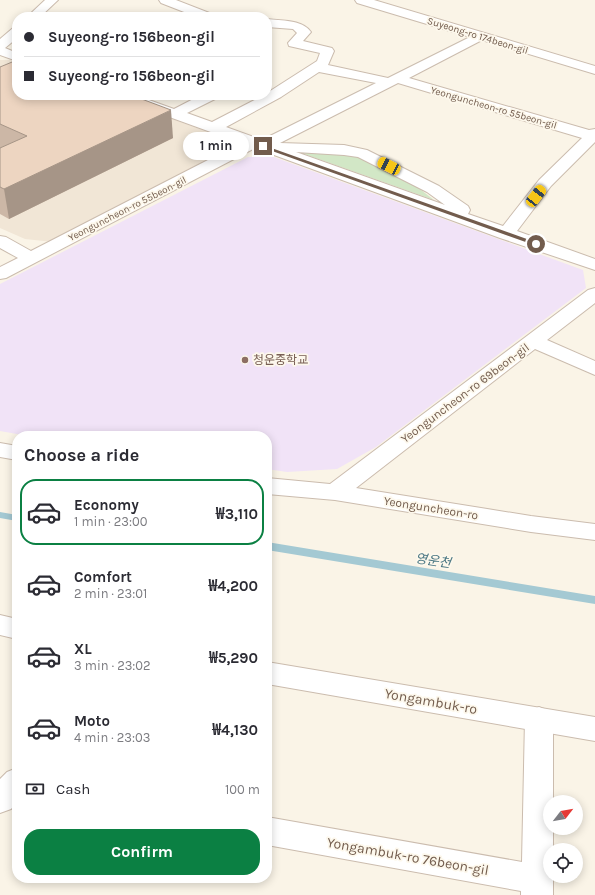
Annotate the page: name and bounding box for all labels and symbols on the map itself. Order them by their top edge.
street label: Suyeong-ro 174beon-gil [426,15,530,57]
street label: Yeonguncheon-ro 55beon-gil [429,84,558,132]
callout: 1 min [183,132,249,160]
route end [254,137,272,155]
car [376,155,402,177]
street label: Yeonguncheon-ro 55beon-gil [66,174,188,244]
car [524,183,548,209]
route start [527,235,545,253]
street label: Yeonguncheon-ro 69beon-gil [398,340,532,446]
place label: 청운중학교 [253,353,308,367]
marker: 청운중학교 [240,355,250,365]
street label: Yeonguncheon-ro [383,494,479,522]
water label: 영운천 [414,550,453,571]
street label: Yongambuk-ro [383,685,479,718]
north arrow [543,795,583,835]
street label: Yongambuk-ro 76beon-gil [326,834,490,879]

